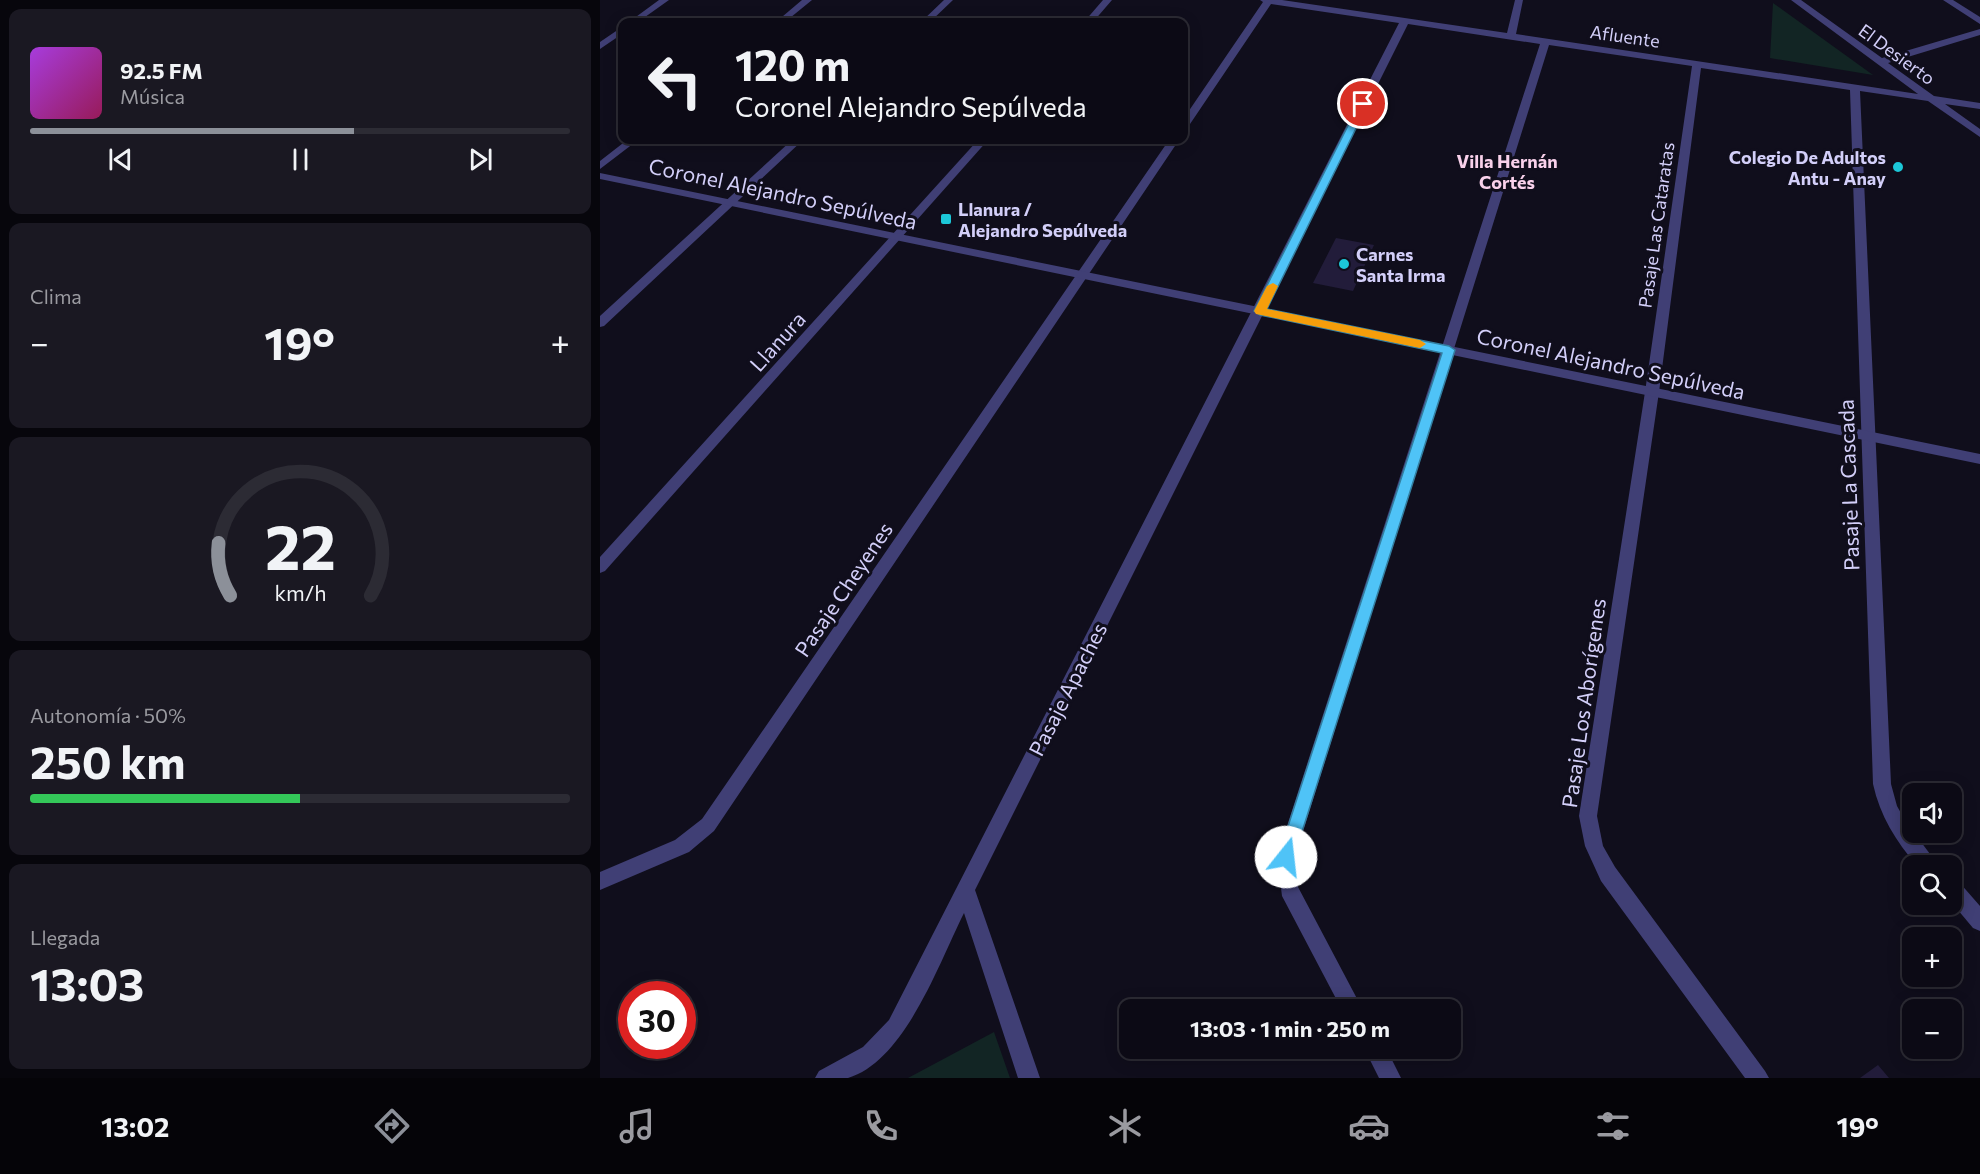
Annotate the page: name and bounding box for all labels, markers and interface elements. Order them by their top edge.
street label: El Desierto [1855,19,1939,89]
street label: Afluente [1589,20,1661,52]
text: 120 m [735,38,850,90]
icon: left [636,42,714,120]
text: 92.5 FM [120,57,203,84]
pin [1337,78,1388,129]
text: Música [120,84,185,108]
icon: arrive [1346,87,1379,120]
text: Coronel Alejandro Sepúlveda [735,90,1087,123]
street label: Pasaje Las Cataratas [1633,141,1679,309]
icon: previous [104,143,137,176]
icon: pause [284,143,317,176]
icon: next [464,143,497,176]
place label: Colegio De Adultos Antu - Anay [1729,146,1886,189]
district label: Villa Hernán Cortés [1456,150,1558,193]
street label: Coronel Alejandro Sepúlveda [647,152,919,234]
marker: Colegio De Adultos Antu - Anay [1891,160,1905,174]
place label: Llanura / Alejandro Sepúlveda [958,198,1127,241]
marker: Llanura / Alejandro Sepúlveda [939,212,953,226]
place label: Carnes Santa Irma [1356,243,1446,286]
marker: Carnes Santa Irma [1337,257,1351,271]
text: Clima [30,284,82,308]
street label: Llanura [744,306,810,376]
text: 19° [264,314,335,369]
text: − [30,321,49,362]
text: + [551,321,570,362]
street label: Coronel Alejandro Sepúlveda [1475,322,1747,404]
street label: Pasaje La Cascada [1833,399,1863,571]
text: 22 [264,507,336,583]
street label: Pasaje Cheyenes [789,517,897,661]
text: km/h [274,579,326,605]
street label: Pasaje Los Aborígenes [1556,597,1610,809]
street label: Pasaje Apaches [1023,618,1111,760]
text: Autonomía · 50% [30,703,186,727]
text: 250 km [30,733,185,788]
map controls [1902,783,1962,1059]
button: sound [1902,783,1962,843]
position arrow [1254,825,1318,889]
button: search [1902,855,1962,915]
text: Llegada [30,925,100,949]
button: + [1902,927,1962,987]
text: 13:03 [30,955,144,1010]
speed limit sign: 30 [618,981,696,1059]
button: − [1902,999,1962,1059]
text: 13:03 · 1 min · 250 m [1190,1015,1390,1042]
icon: directions [371,1105,413,1147]
icon: music [616,1105,658,1147]
icon: phone [860,1105,902,1147]
icon: climate [1104,1105,1146,1147]
icon: car [1348,1105,1390,1147]
icon: filters [1592,1105,1634,1147]
text: 13:02 [101,1110,169,1143]
text: 19° [1837,1110,1879,1143]

